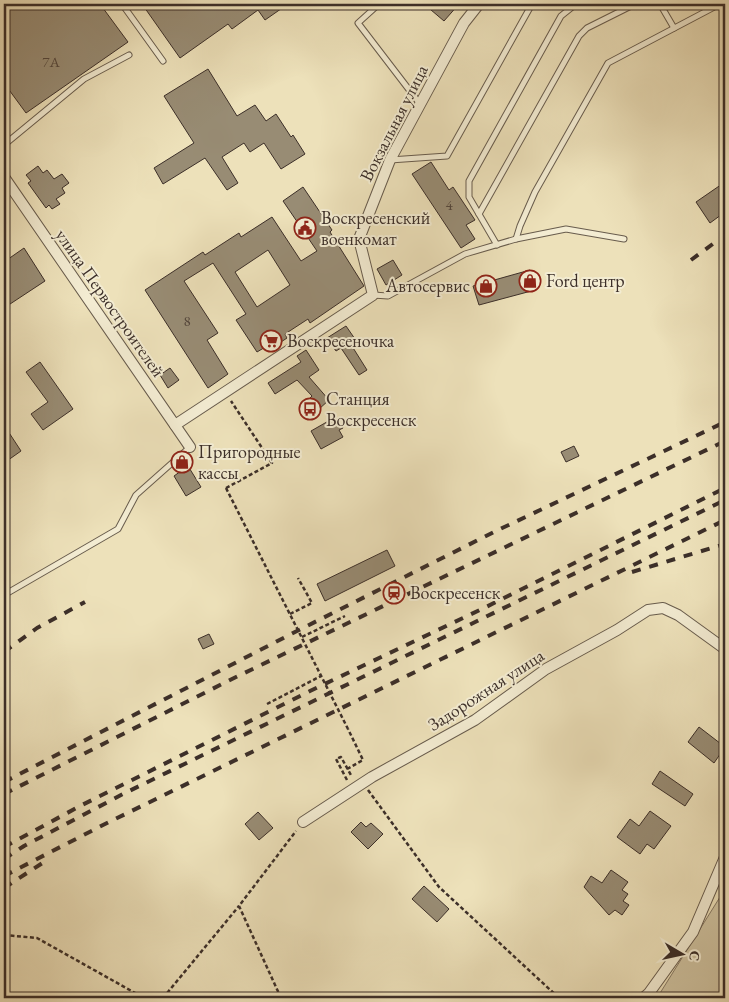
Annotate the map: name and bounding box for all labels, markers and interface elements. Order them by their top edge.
house number: 7А [42,52,60,71]
street label: Вокзальная улица [354,60,433,185]
house number: 4 [445,195,453,214]
place label: Воскресенский военкомат [321,206,431,250]
public building icon: Воскресенский военкомат [293,216,317,240]
street label: улица Первостроителей [51,224,170,382]
shop icon: Ford центр [518,269,542,293]
place label: Ford центр [546,269,625,292]
place label: Автосервис [385,274,470,297]
shop icon: Автосервис [474,274,498,298]
house number: 8 [183,311,191,330]
supermarket icon: Воскресеночка [259,329,283,353]
place label: Воскресеночка [287,329,395,352]
place label: Станция Воскресенск [326,387,417,431]
bus stop icon: Станция Воскресенск [298,397,322,421]
place label: Пригородные кассы [198,440,300,484]
shop icon: Пригородные кассы [170,450,194,474]
station icon: Воскресенск [382,581,406,605]
place label: Воскресенск [410,581,501,604]
street label: Задорожная улица [423,643,549,736]
north arrow [656,930,706,980]
text: С [685,950,705,962]

